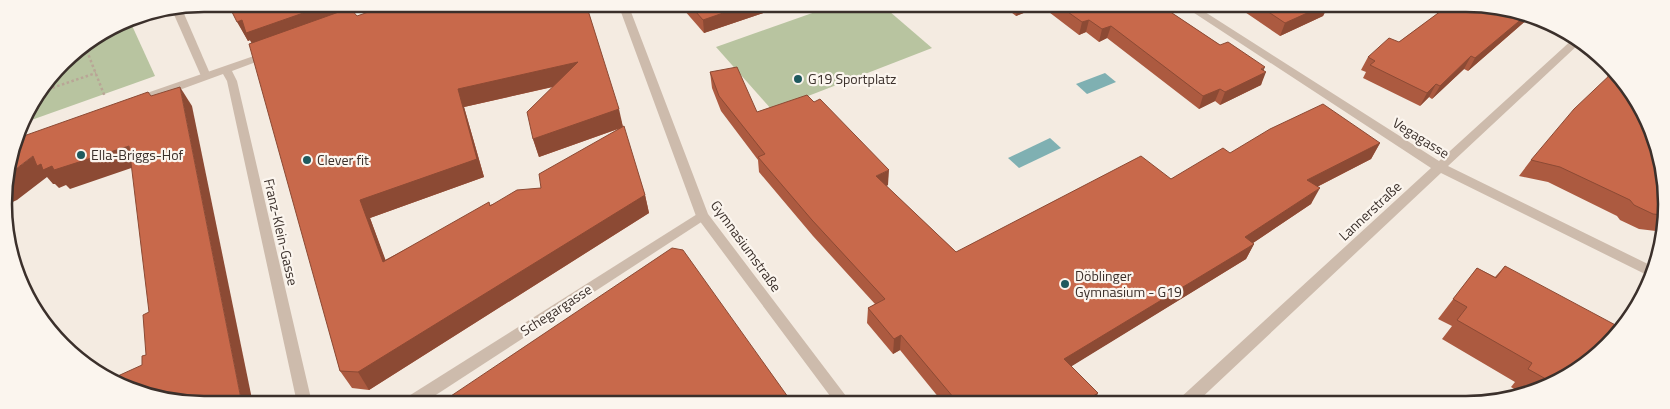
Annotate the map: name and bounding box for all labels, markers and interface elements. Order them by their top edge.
place label: G19 Sportplatz [808,68,896,89]
marker: G19 Sportplatz [792,73,804,85]
street label: Vegagasse [1389,112,1454,163]
place label: Ella-Briggs-Hof [91,144,184,165]
marker: Ella-Briggs-Hof [75,149,87,161]
place label: Clever fit [317,149,369,170]
marker: Clever fit [301,154,313,166]
street label: Franz-Klein-Gasse [259,176,304,287]
street label: Lannerstraße [1334,176,1406,245]
street label: Gymnasiumstraße [706,196,787,296]
place label: Döblinger Gymnasium - G19 [1075,265,1182,302]
marker: Döblinger Gymnasium - G19 [1059,278,1071,290]
street label: Schegargasse [516,279,596,341]

